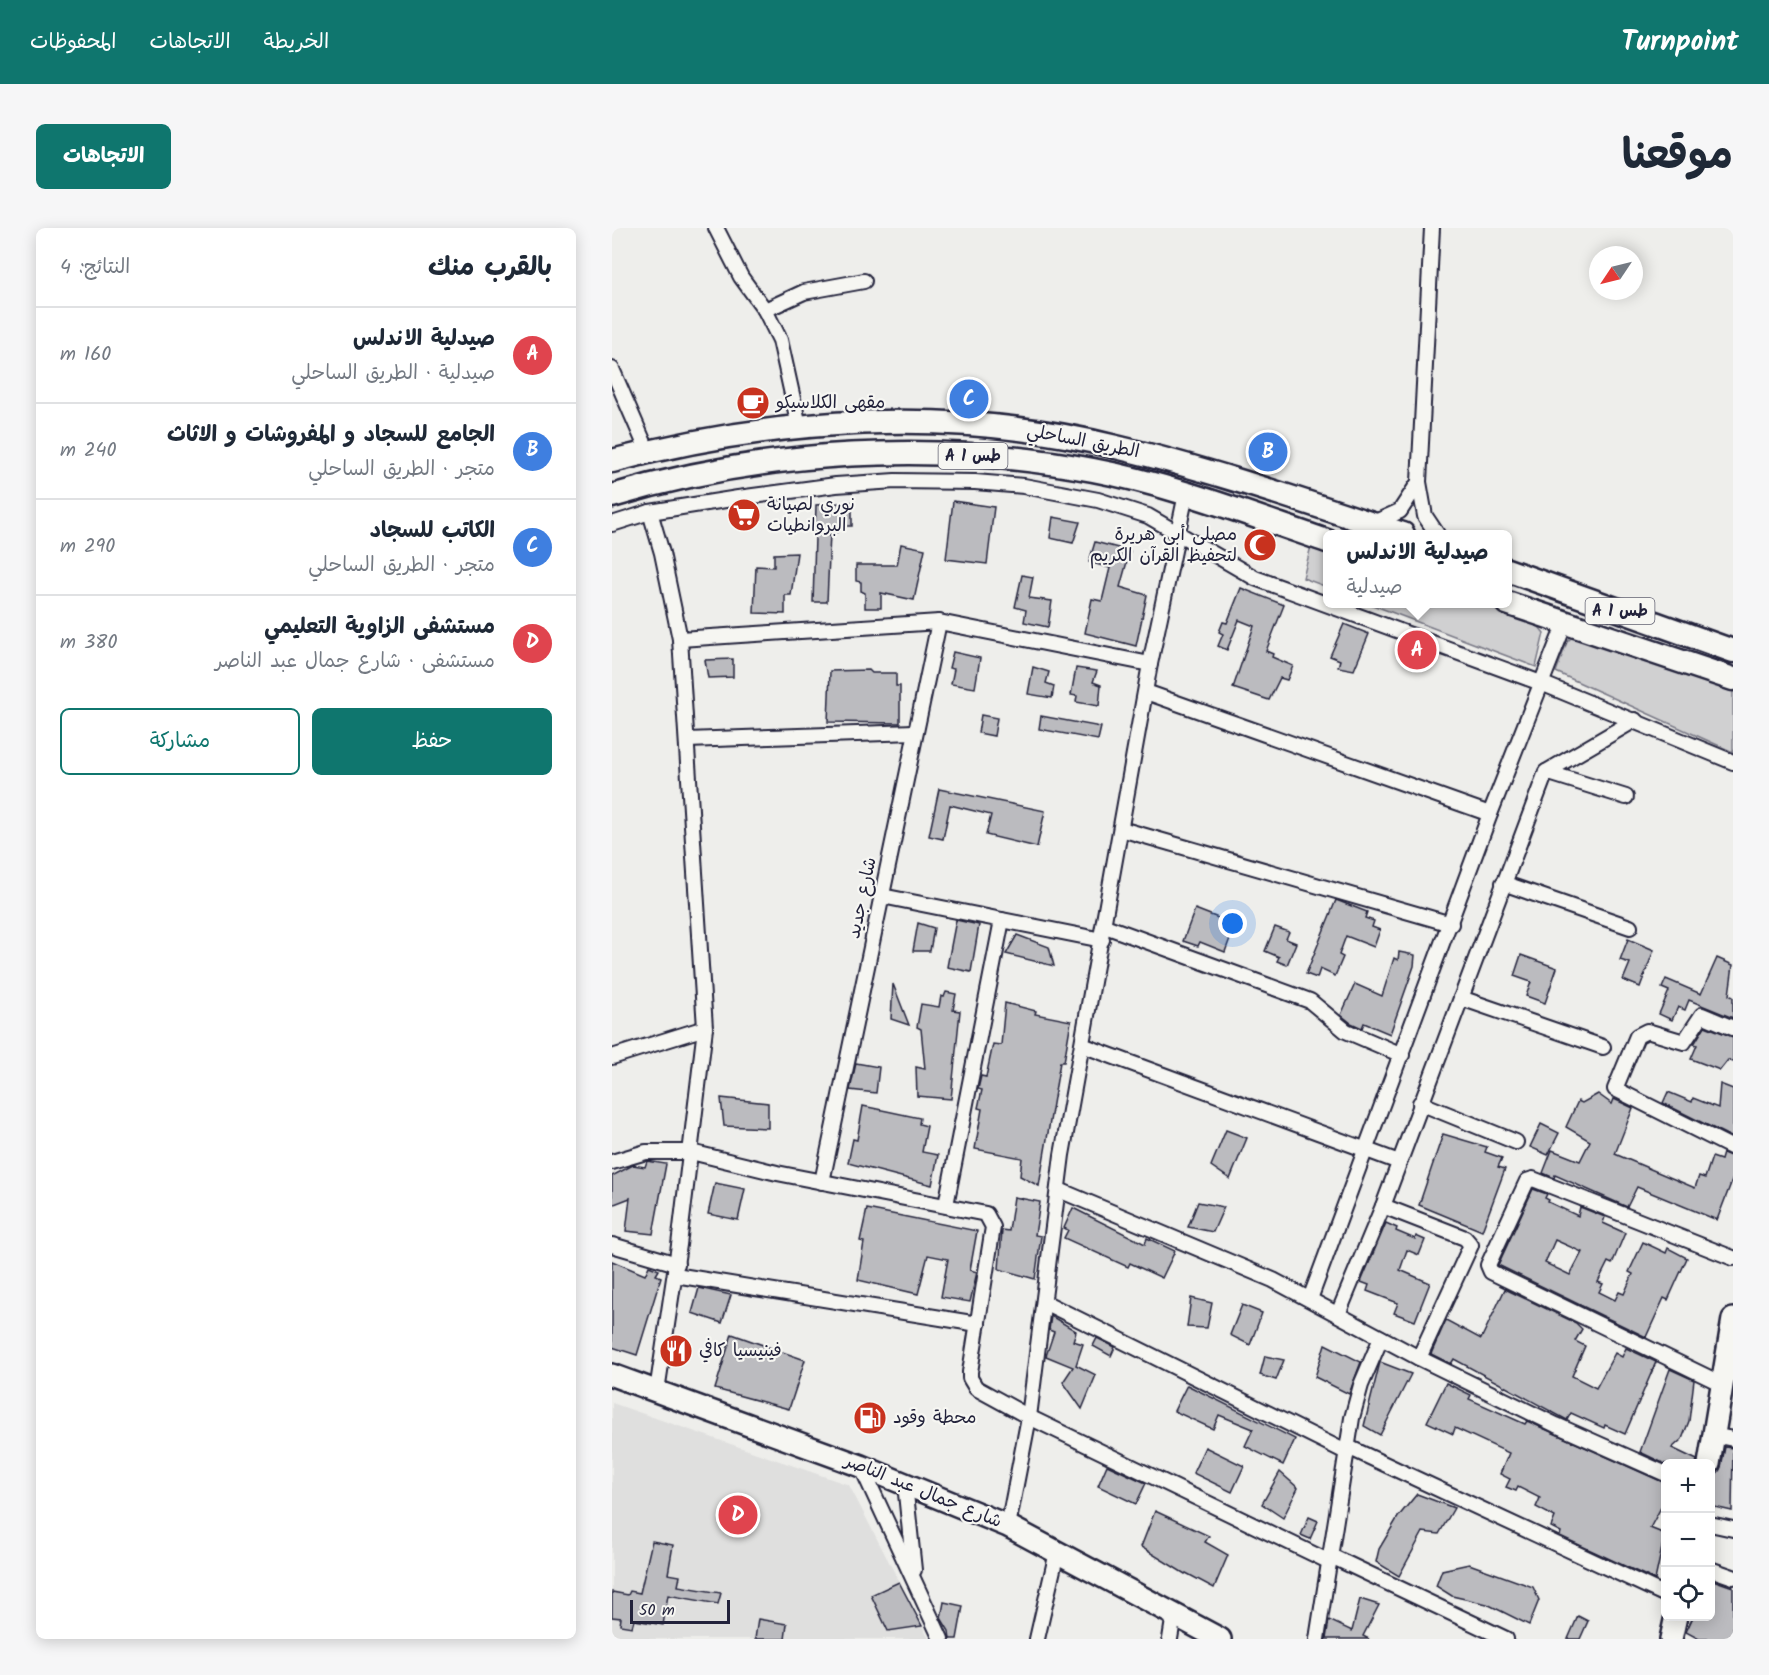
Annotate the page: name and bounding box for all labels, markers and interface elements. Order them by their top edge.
text: Turnpoint [1621,20,1739,65]
text: المحفوظات [30,26,116,59]
text: الاتجاهات [149,26,231,59]
text: الخريطة [264,26,329,59]
text: موقعنا [1622,123,1733,190]
button: الاتجاهات [36,124,171,189]
north arrow [1589,246,1643,300]
text: بالقرب منك [428,247,552,289]
text: النتائج: 4 [60,252,130,284]
text: صيدلية الاندلس [353,322,495,357]
text: 160 m [60,339,111,371]
text: A [526,339,539,371]
text: صيدلية · الطريق الساحلي [291,358,495,390]
pin: C [950,376,988,422]
cafe icon: مقهى الكلاسيكو [735,385,771,421]
place label: مقهى الكلاسيكو [774,389,885,418]
street label: الطريق الساحلي [1024,417,1142,467]
text: الجامع للسجاد و المفروشات و الاثاث [167,418,495,453]
pin: B [1248,430,1288,474]
text: 240 m [60,435,117,467]
text: B [526,435,539,467]
road number: A 1 طس [938,443,1007,469]
text: متجر · الطريق الساحلي [308,454,495,486]
place label: نوري لصيانة البروانطيات [767,491,855,541]
supermarket icon: نوري لصيانة البروانطيات [726,497,762,533]
text: الكاتب للسجاد [370,514,495,549]
place label: مصلى أبي هريرة لتحفيظ القرآن الكريم [1090,521,1237,571]
mosque icon: مصلى أبي هريرة لتحفيظ القرآن الكريم [1242,527,1278,563]
popup [1323,530,1512,608]
text: 290 m [60,531,115,563]
text: C [526,531,539,563]
text: صيدلية الاندلس [1346,536,1489,571]
text: متجر · الطريق الساحلي [308,550,495,582]
text: صيدلية [1346,572,1403,604]
road number: A 1 طس [1586,598,1654,624]
text: مستشفى الزاوية التعليمي [264,610,495,645]
text: 380 m [60,627,117,659]
text: D [526,627,539,659]
pin: A [1398,628,1436,672]
text: مستشفى · شارع جمال عبد الناصر [215,646,495,678]
button: مشاركة [60,708,300,775]
button: حفظ [312,708,552,775]
street label: شارع جديد [840,855,886,941]
your location [1218,909,1247,938]
restaurant icon: فينيسيا كافي [658,1333,694,1369]
place label: فينيسيا كافي [699,1337,782,1366]
fuel station icon: محطة وقود [852,1400,888,1436]
place label: محطة وقود [893,1404,976,1433]
street label: شارع جمال عبد الناصر [838,1446,1006,1537]
map controls [1661,1459,1715,1621]
button: + [1661,1459,1715,1513]
pin: D [718,1492,758,1538]
button: − [1661,1513,1715,1567]
button: locate [1661,1567,1715,1621]
scale bar [630,1597,730,1624]
text: 50 m [639,1598,675,1623]

